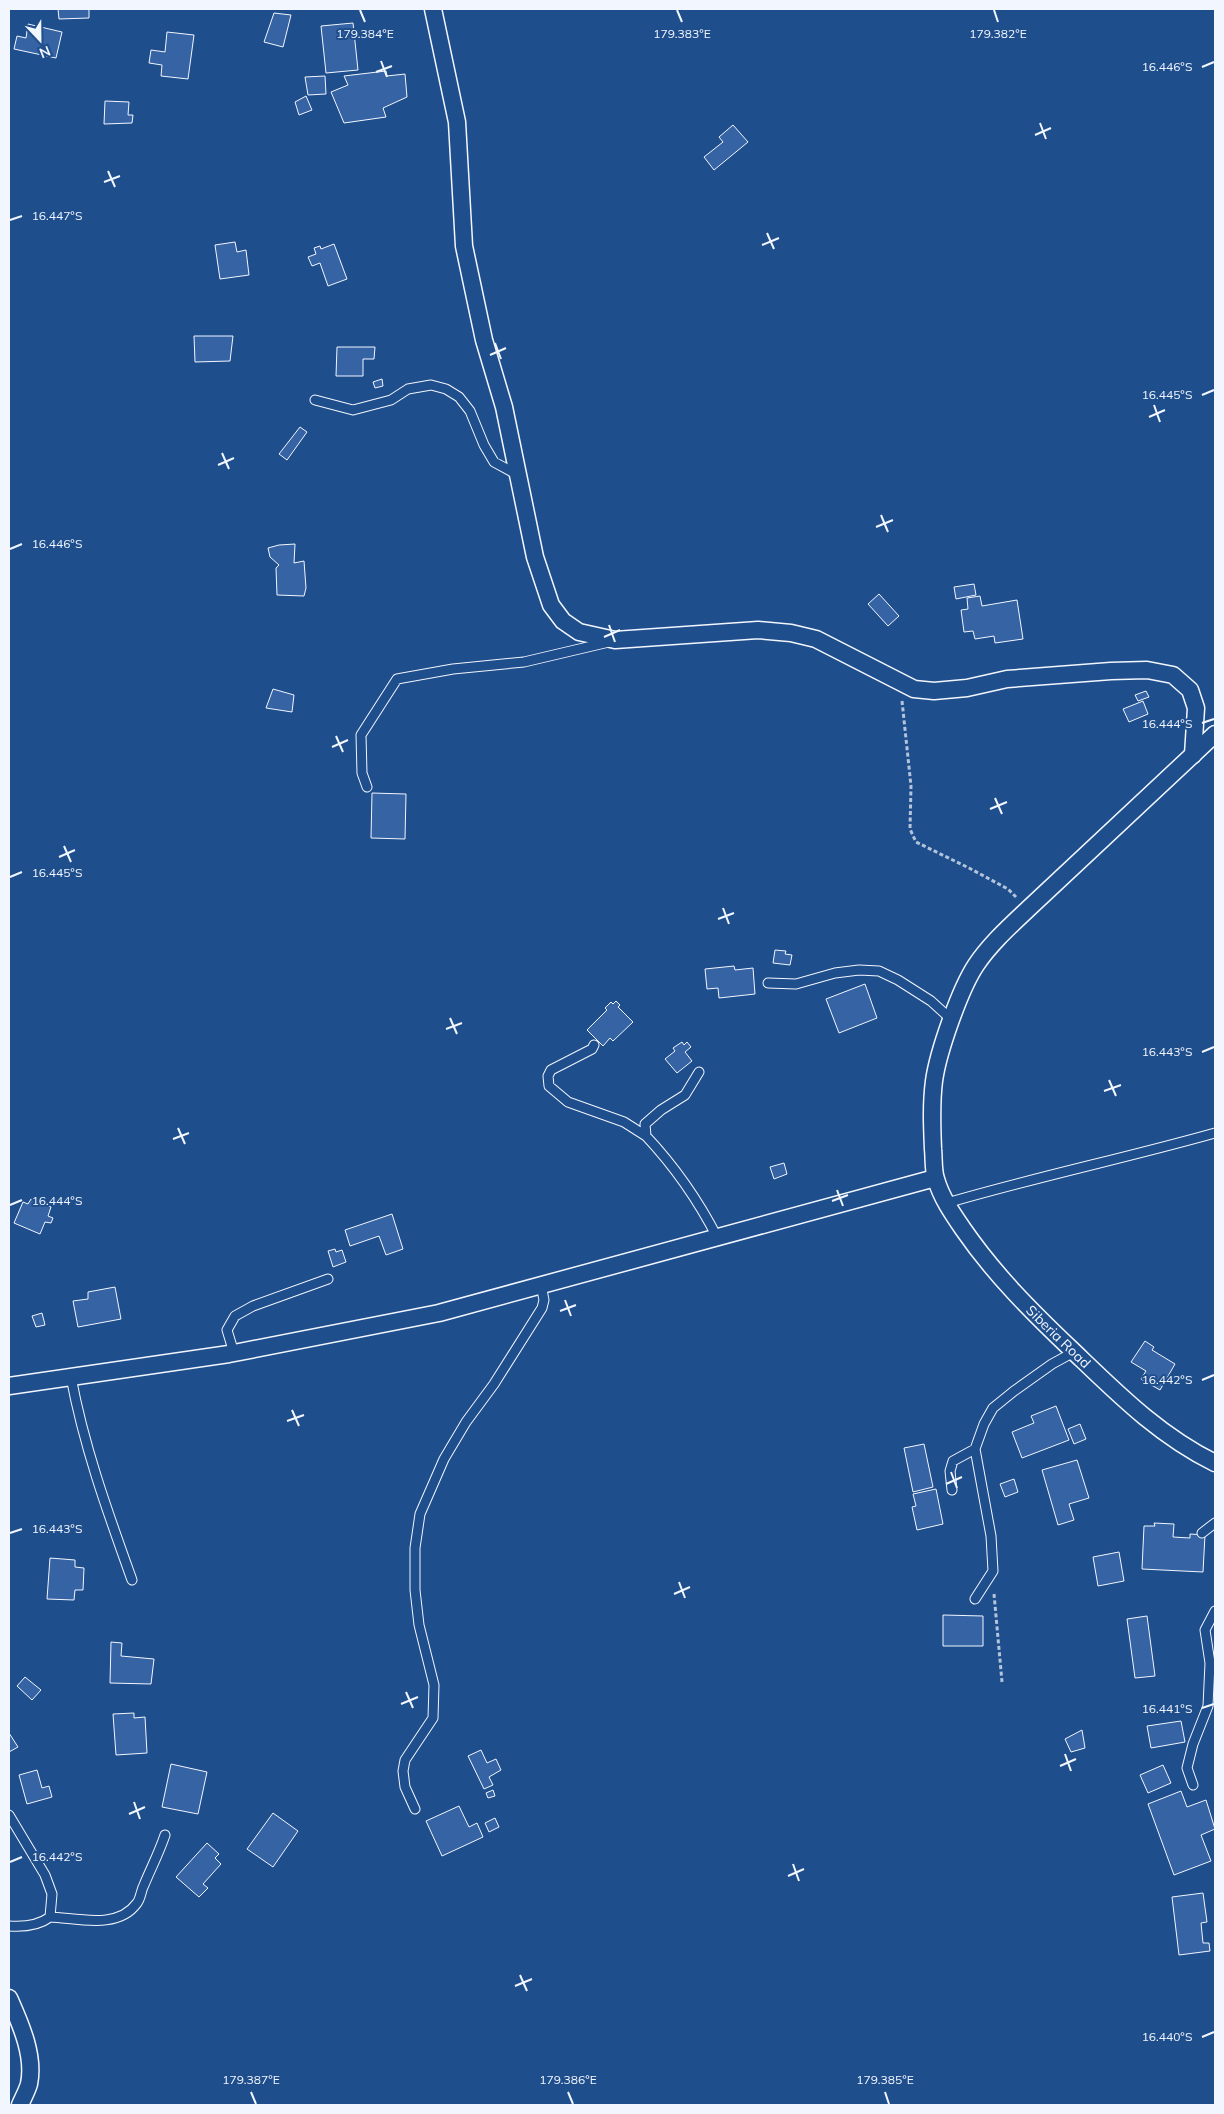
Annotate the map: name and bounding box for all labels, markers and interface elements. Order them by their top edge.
north arrow [15,15,65,65]
text: 179.384°E [336,26,394,41]
text: 179.383°E [653,26,711,41]
text: 179.382°E [969,26,1027,41]
text: N [37,42,53,62]
text: 16.446°S [1142,59,1192,74]
text: 16.447°S [32,208,82,223]
text: 16.445°S [1142,387,1192,402]
text: 16.446°S [32,536,82,551]
text: 16.444°S [1142,716,1192,731]
text: 16.445°S [32,865,82,880]
text: 16.443°S [1142,1044,1192,1059]
text: 16.444°S [32,1193,82,1208]
street label: Siberia Road [1022,1301,1094,1372]
text: 16.442°S [1142,1372,1192,1387]
text: 16.443°S [32,1521,82,1536]
text: 16.441°S [1142,1701,1192,1716]
text: 16.442°S [32,1849,82,1864]
text: 16.440°S [1142,2029,1192,2044]
text: 179.387°E [222,2072,280,2087]
text: 179.386°E [539,2072,597,2087]
text: 179.385°E [856,2072,914,2087]

